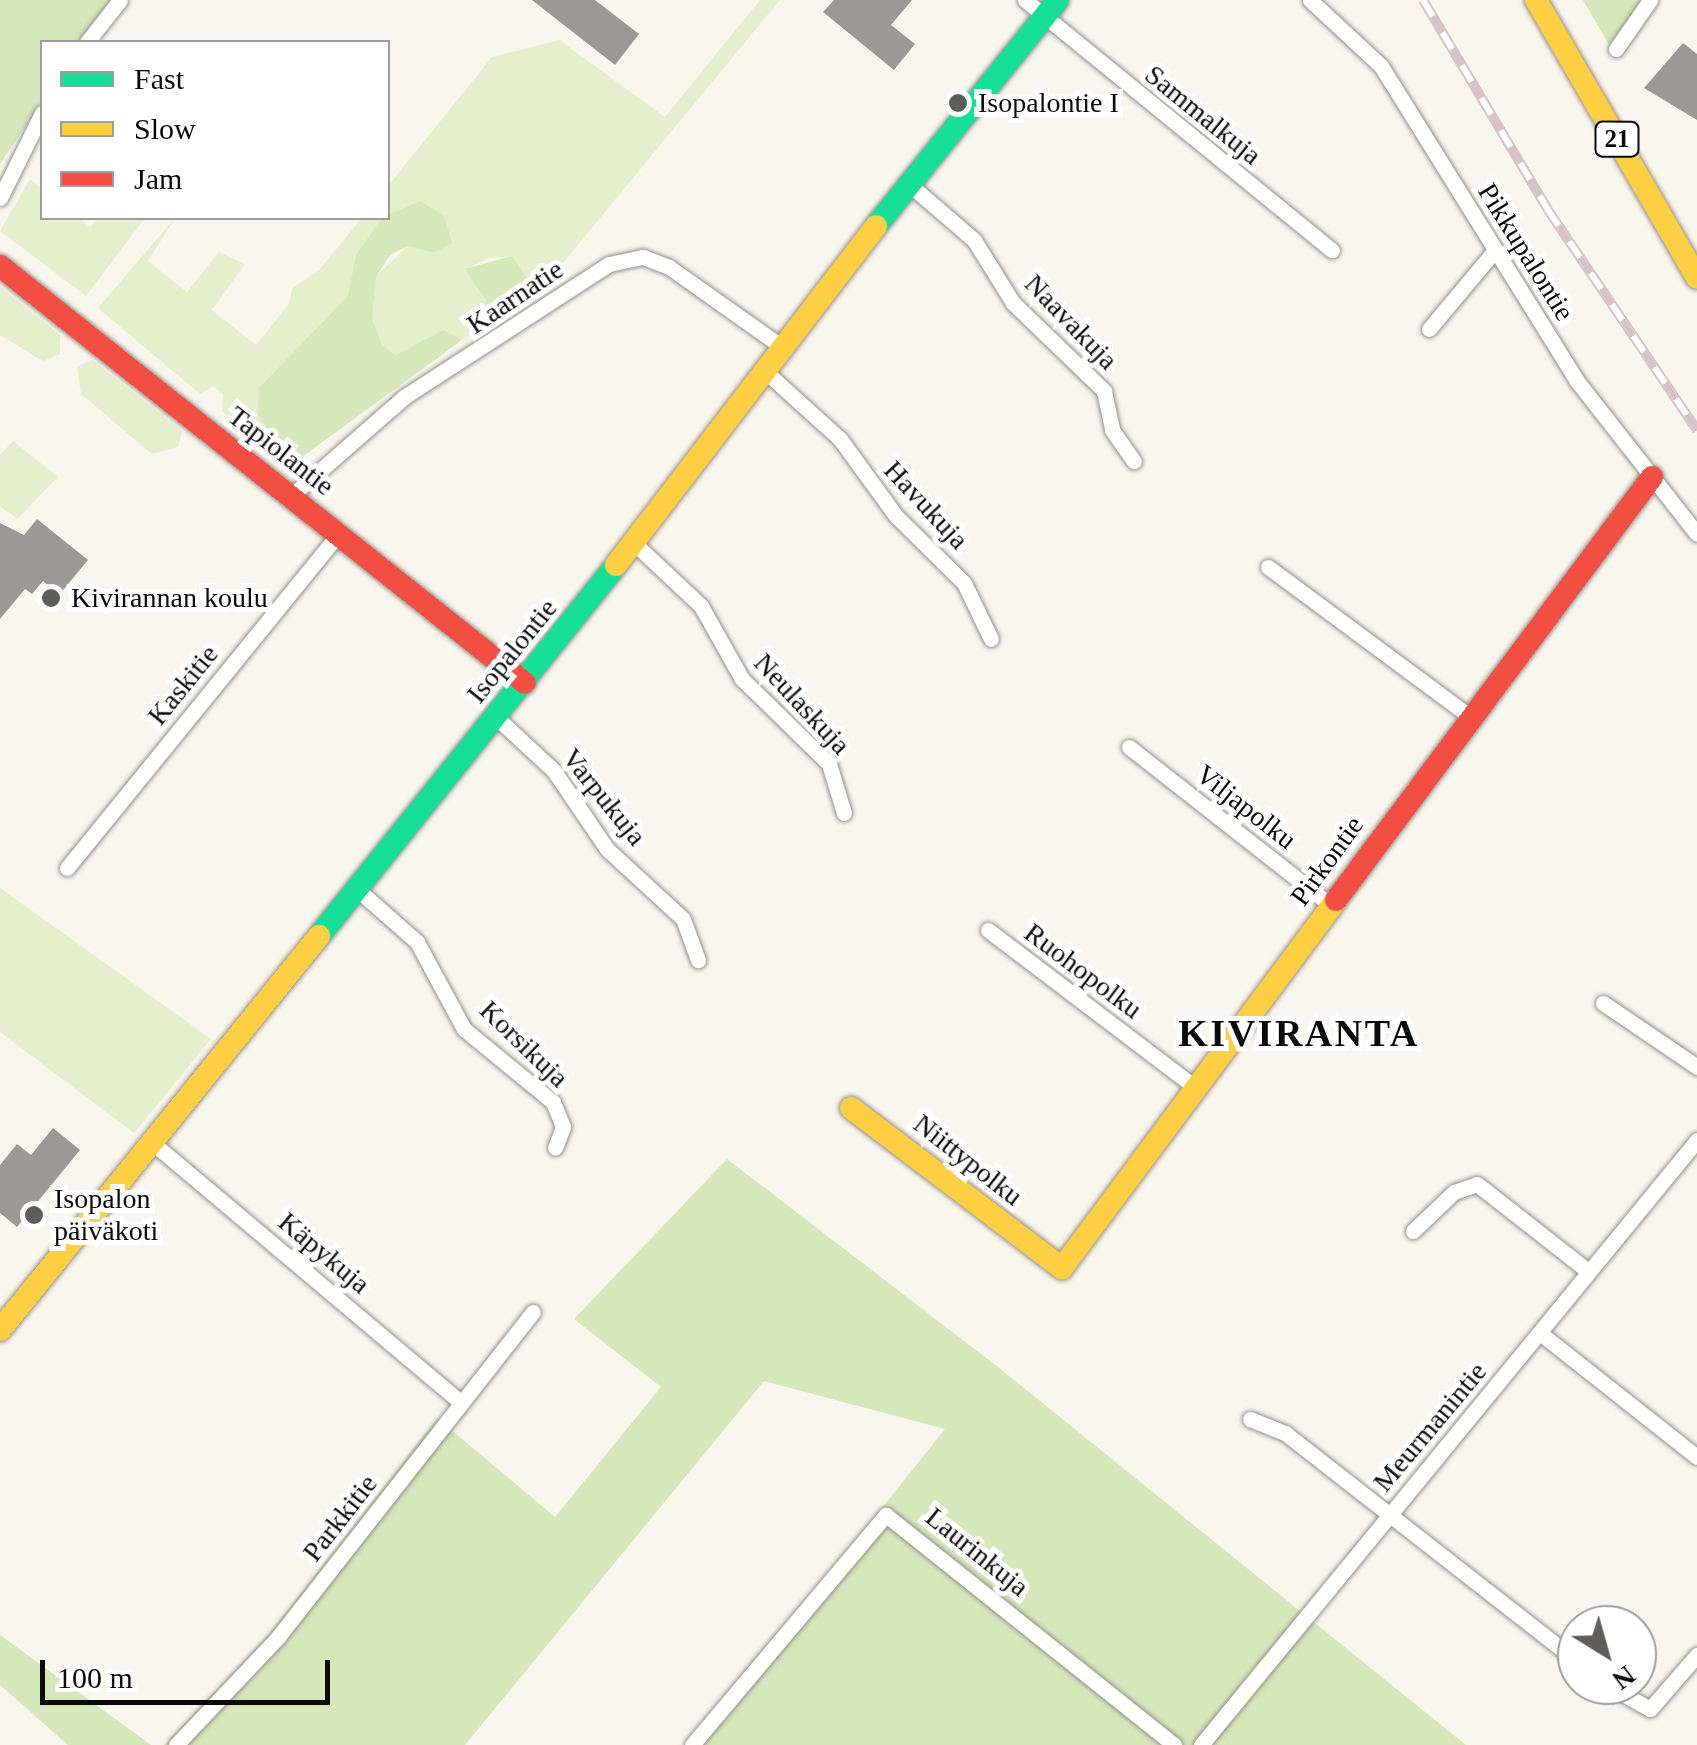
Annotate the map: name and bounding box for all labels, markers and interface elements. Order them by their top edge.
legend [40,40,390,220]
street label: Sammalkuja [1138,58,1268,172]
text: Fast [134,62,184,95]
place label: Isopalontie I [978,86,1119,120]
marker: Isopalontie I [947,92,969,114]
text: Slow [134,112,196,145]
road number: 21 [1594,119,1640,159]
text: Jam [134,162,182,195]
street label: Pikkupalontie [1471,177,1581,327]
street label: Kaarnatie [460,253,570,341]
street label: Naavakuja [1017,267,1125,377]
street label: Tapiolantie [221,399,341,503]
street label: Havukuja [877,454,975,556]
place label: Kivirannan koulu [71,581,268,615]
marker: Kivirannan koulu [40,587,62,609]
street label: Isopalontie [460,592,564,710]
street label: Kaskitie [141,638,225,732]
street label: Neulaskuja [747,646,857,762]
street label: Varpukuja [555,742,653,852]
street label: Viljapolku [1189,757,1303,857]
street label: Pirkontie [1283,810,1371,912]
street label: Ruohopolku [1018,916,1148,1026]
street label: Korsikuja [473,994,575,1094]
district label: KIVIRANTA [1178,1011,1420,1057]
street label: Niittypolku [907,1107,1029,1213]
place label: Isopalon päiväkoti [54,1182,158,1248]
marker: Isopalon päiväkoti [23,1204,45,1226]
street label: Käpykuja [272,1205,376,1301]
street label: Meurmanintie [1366,1355,1494,1499]
street label: Parkkitie [296,1468,384,1568]
street label: Laurinkuja [919,1500,1035,1604]
north arrow [1557,1605,1657,1705]
scale bar [45,1640,335,1702]
text: N [1607,1659,1642,1696]
text: 100 m [57,1661,133,1694]

